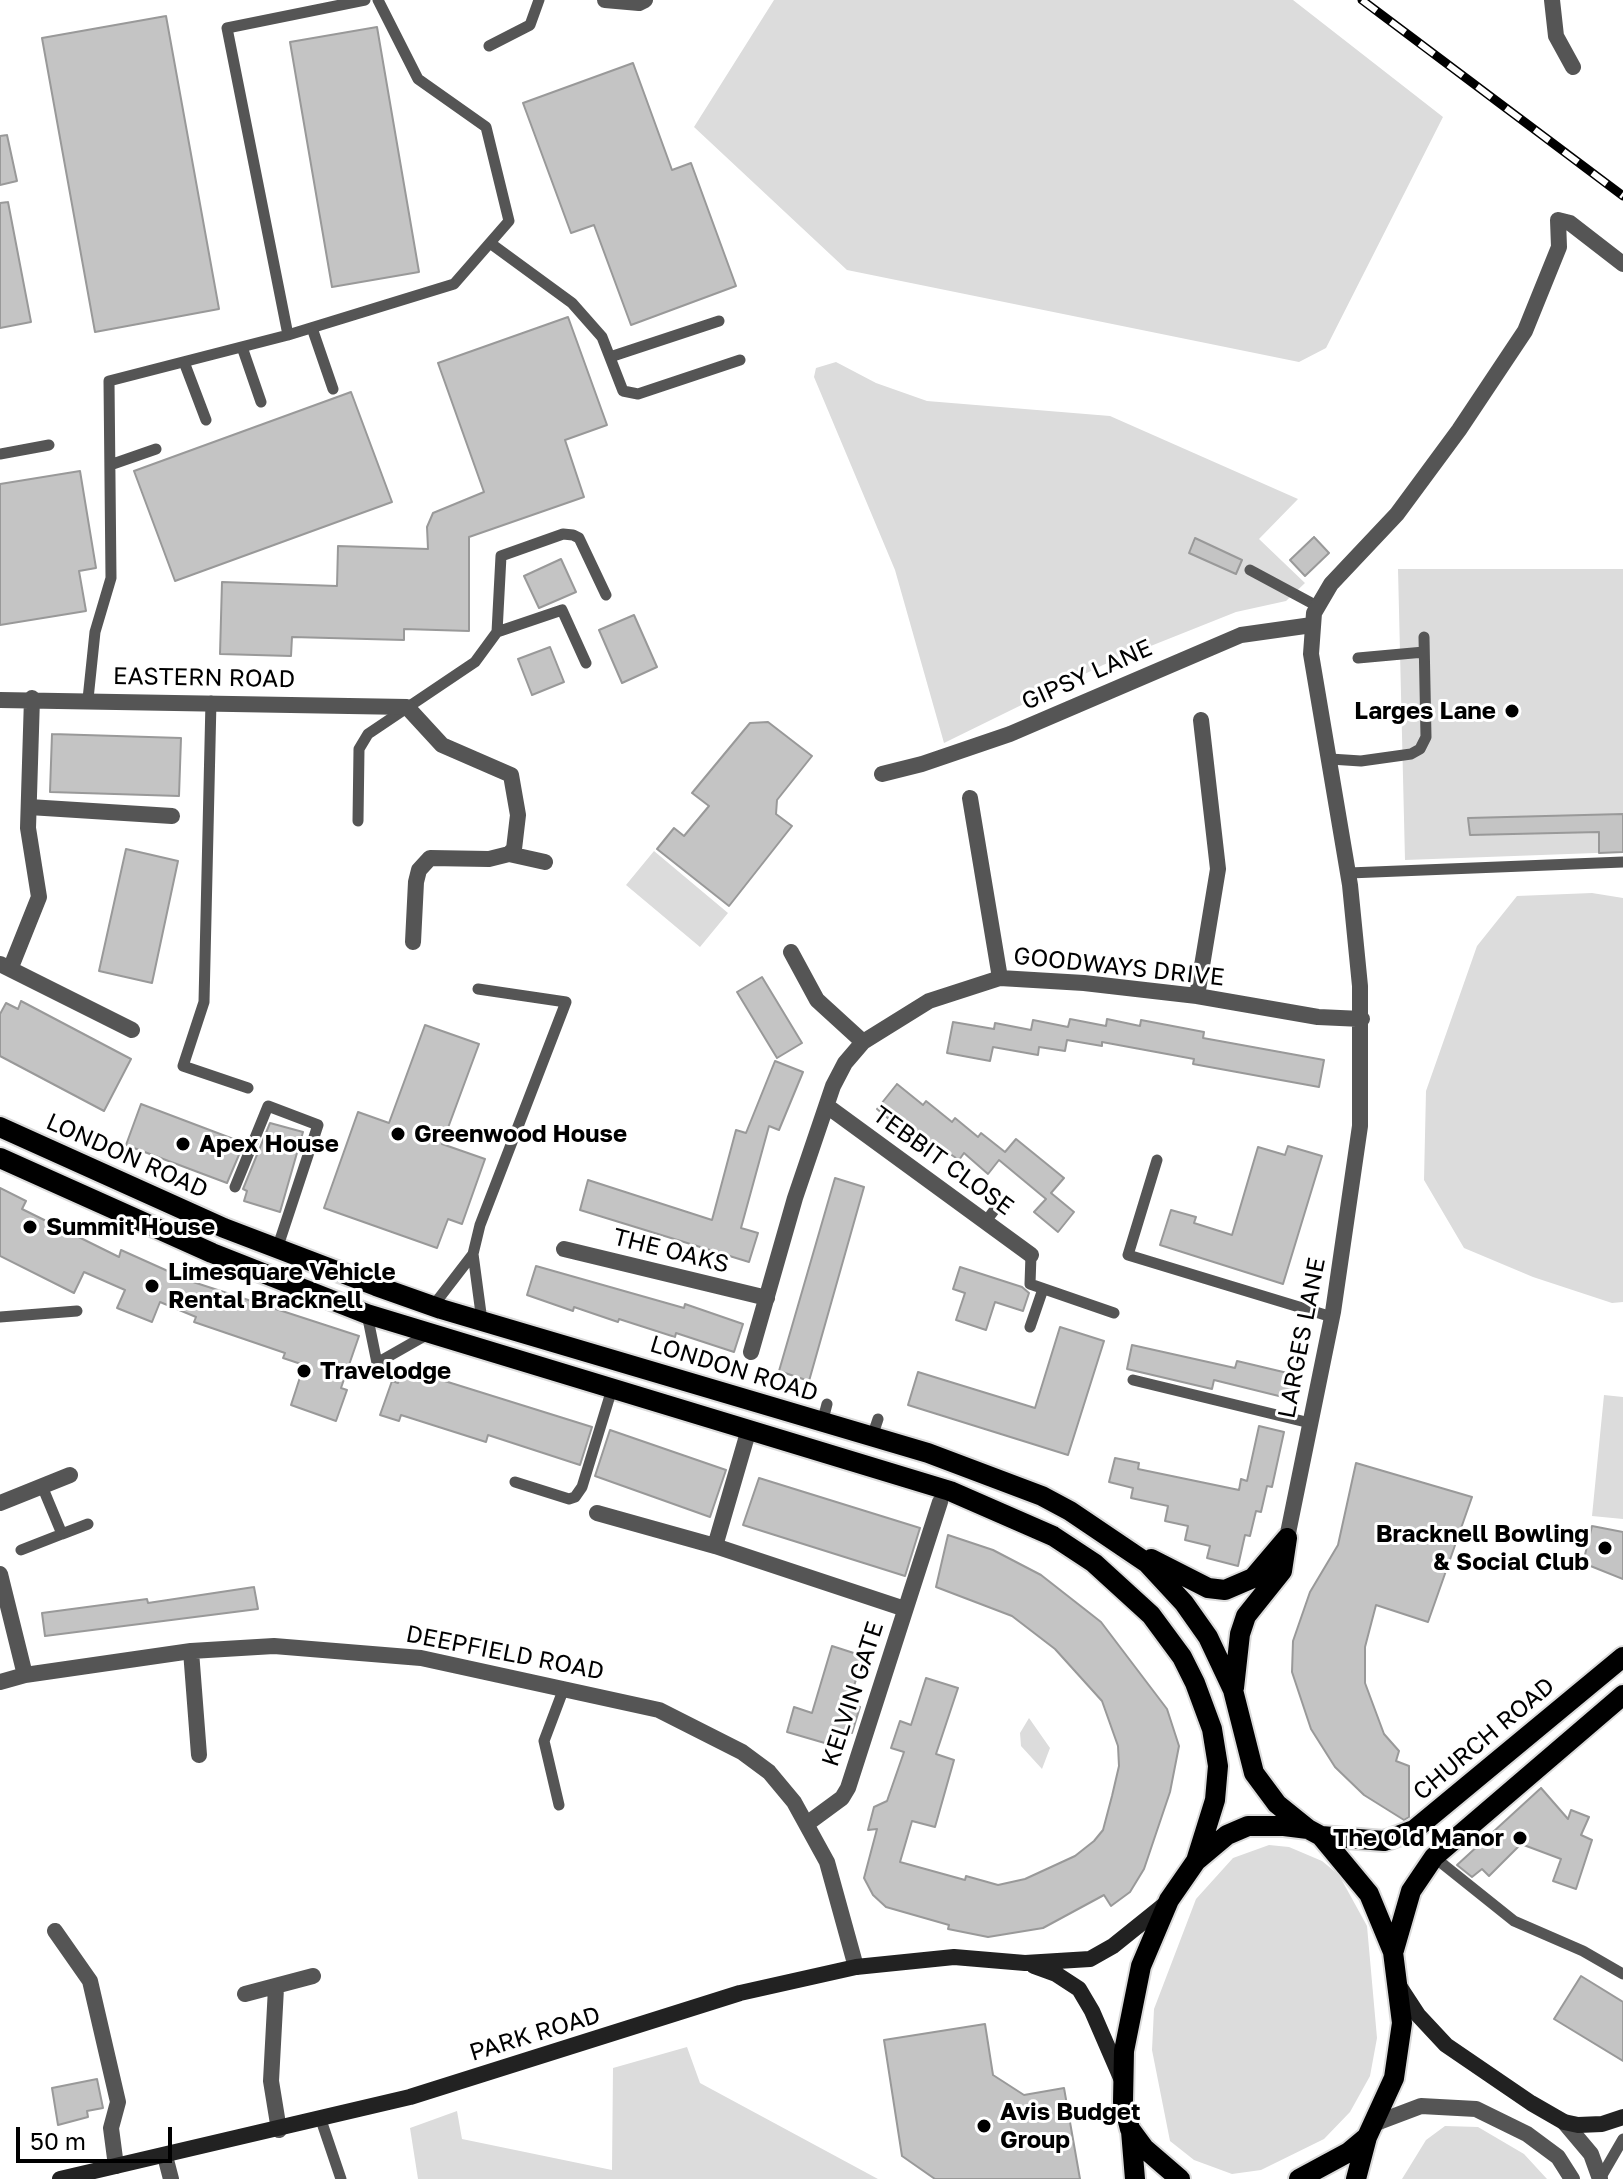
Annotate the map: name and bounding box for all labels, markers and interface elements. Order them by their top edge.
street label: GIPSY LANE [1017,633,1157,717]
street label: EASTERN ROAD [113,662,295,694]
place label: Larges Lane [1354,697,1496,725]
marker: Larges Lane [1503,702,1521,720]
street label: GOODWAYS DRIVE [1012,942,1226,992]
street label: TEBBIT CLOSE [867,1100,1019,1222]
street label: LONDON ROAD [42,1107,212,1205]
place label: Greenwood House [414,1120,627,1148]
marker: Greenwood House [389,1125,407,1143]
place label: Apex House [199,1130,339,1158]
marker: Apex House [174,1135,192,1153]
place label: Summit House [46,1213,215,1241]
marker: Summit House [21,1218,39,1236]
street label: THE OAKS [610,1223,732,1279]
street label: LARGES LANE [1272,1255,1332,1421]
place label: Limesquare Vehicle Rental Bracknell [168,1258,396,1314]
marker: Limesquare Vehicle Rental Bracknell [143,1277,161,1295]
street label: LONDON ROAD [647,1330,821,1408]
place label: Travelodge [320,1357,451,1385]
marker: Travelodge [295,1362,313,1380]
place label: Bracknell Bowling & Social Club [1376,1520,1589,1576]
marker: Bracknell Bowling & Social Club [1596,1539,1614,1557]
street label: KELVIN GATE [816,1618,890,1770]
street label: DEEPFIELD ROAD [403,1620,607,1686]
street label: CHURCH ROAD [1408,1672,1560,1806]
place label: The Old Manor [1333,1824,1504,1852]
marker: The Old Manor [1511,1829,1529,1847]
street label: PARK ROAD [466,2000,604,2068]
place label: Avis Budget Group [1000,2098,1140,2154]
scale bar [20,2111,176,2161]
marker: Avis Budget Group [975,2117,993,2135]
text: 50 m [30,2126,86,2155]

